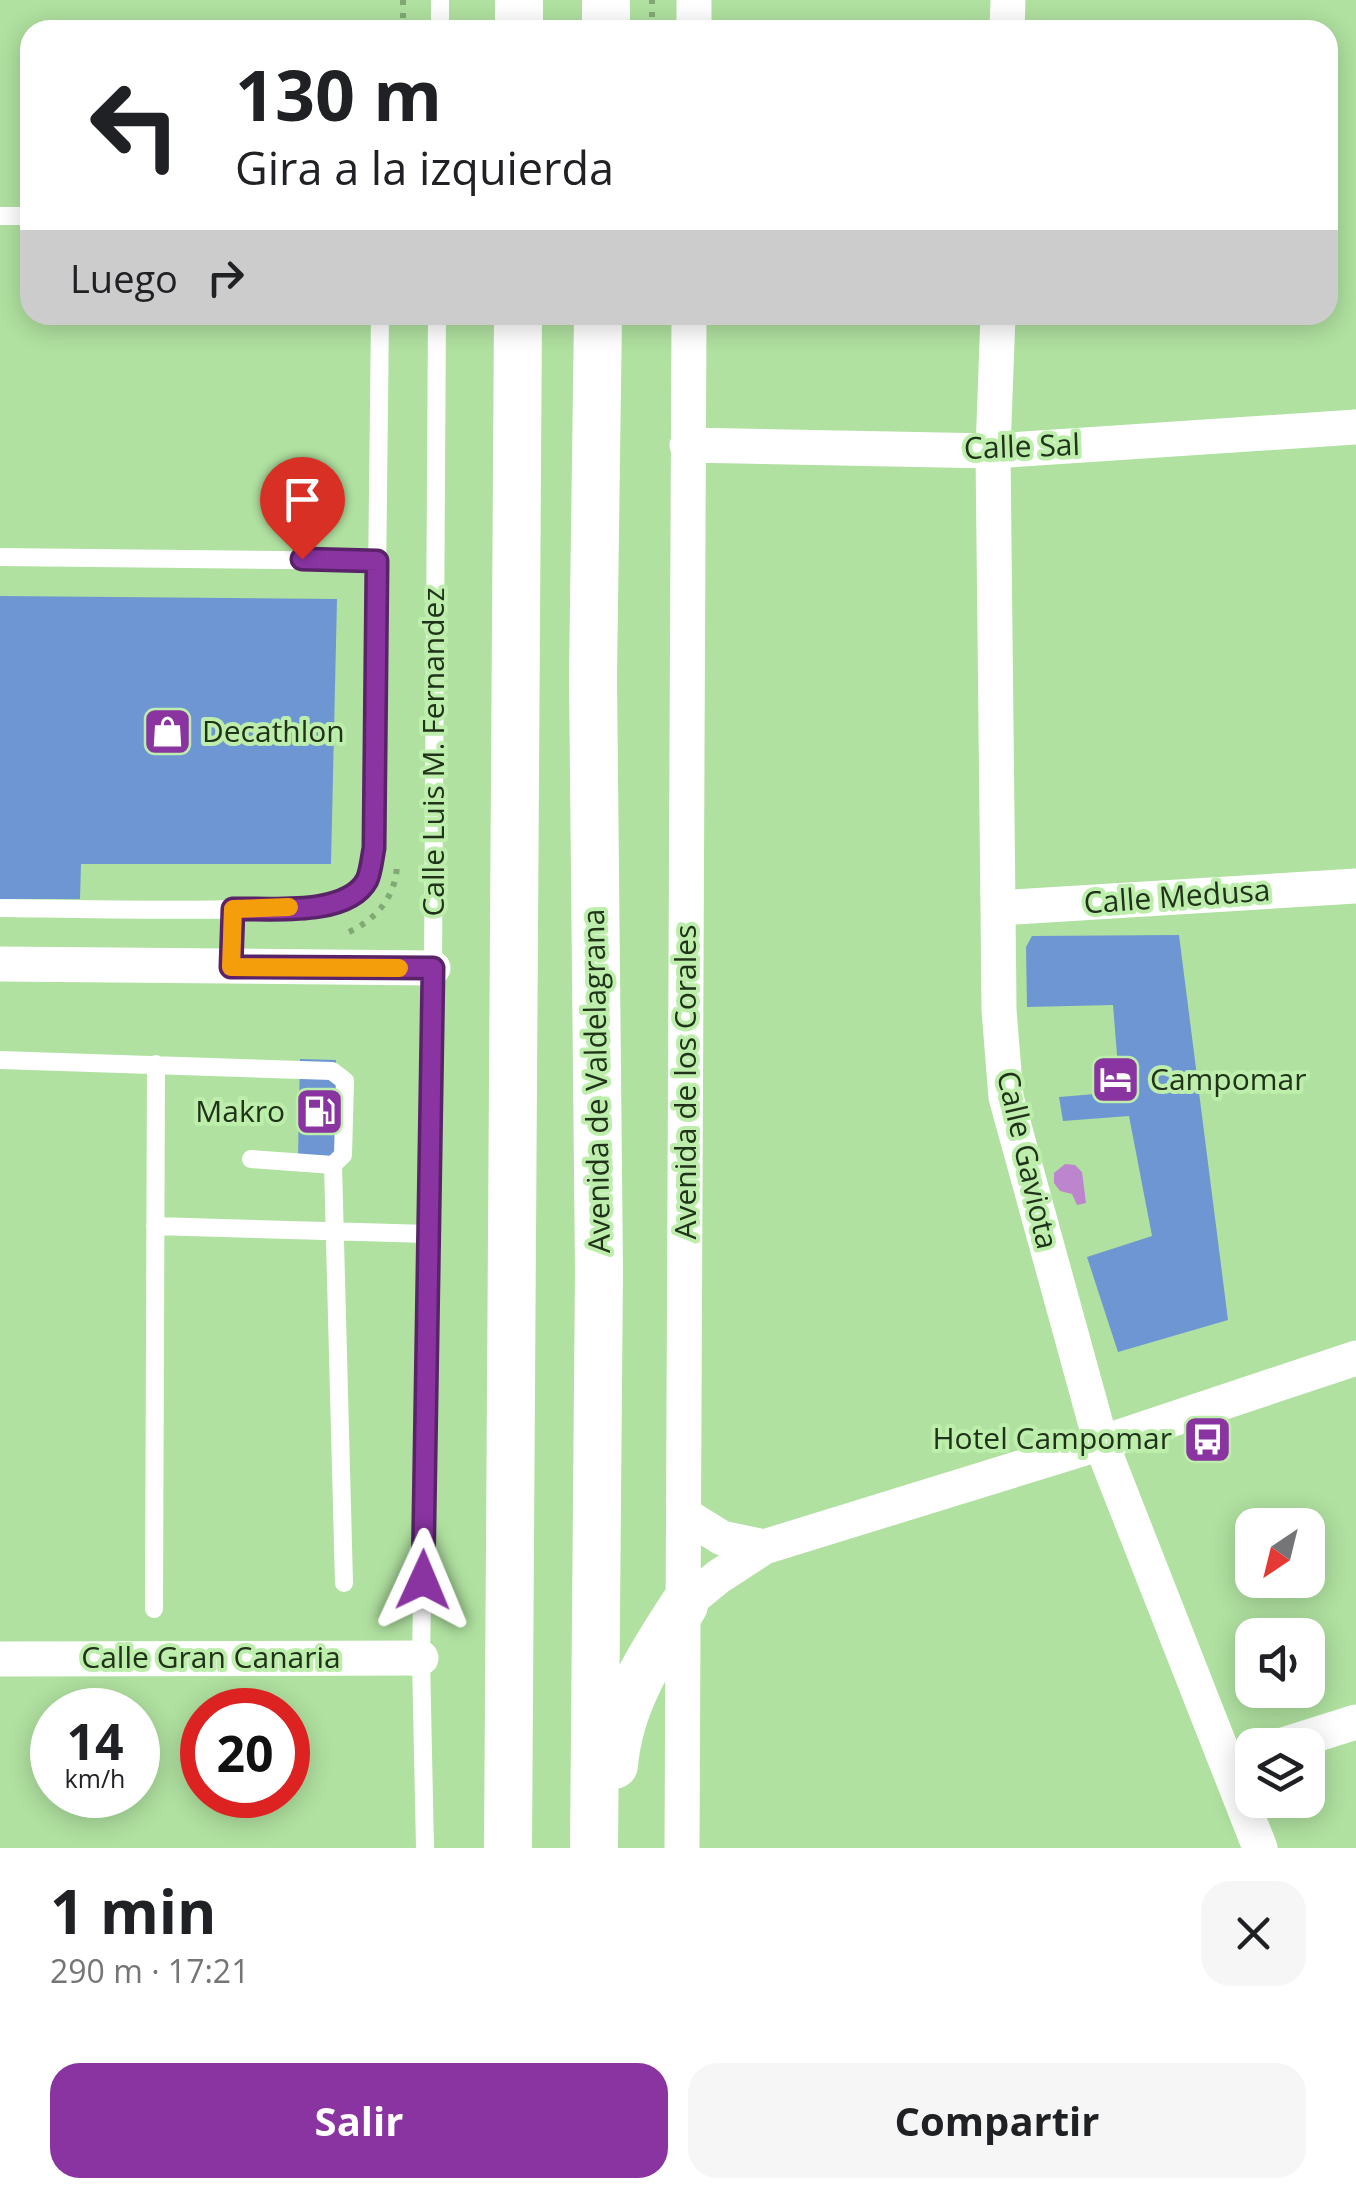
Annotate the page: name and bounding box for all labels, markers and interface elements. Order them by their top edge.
text: 130 m [235,46,442,142]
icon: left [70,60,200,190]
text: Gira a la izquierda [235,137,614,198]
icon: right [198,250,253,305]
text: Luego [70,252,178,304]
street label: Calle Sal [963,423,1081,468]
pin [260,457,345,560]
icon: arrive [275,472,330,527]
street label: Calle Luis M. Fernandez [412,587,453,917]
shop icon: Decathlon [141,706,193,758]
place label: Decathlon [202,710,345,751]
street label: Calle Medusa [1082,869,1272,922]
street label: Avenida de Valdelagrana [572,908,619,1254]
street label: Avenida de los Corales [664,925,705,1239]
hotel icon: Campomar [1089,1054,1141,1106]
place label: Campomar [1150,1058,1306,1099]
street label: Calle Gaviota [988,1066,1069,1253]
fuel station icon: Makro [294,1086,346,1138]
place label: Makro [195,1090,285,1131]
bus stop icon: Hotel Campomar [1181,1413,1233,1465]
place label: Hotel Campomar [932,1417,1172,1458]
north arrow [1235,1508,1325,1598]
map controls [1235,1508,1325,1818]
position arrow [371,1528,475,1632]
button: sound [1235,1618,1325,1708]
street label: Calle Gran Canaria [81,1636,341,1677]
speed limit sign: 20 [180,1688,310,1818]
text: 14 [66,1707,124,1775]
button: layers [1235,1728,1325,1818]
text: km/h [65,1761,125,1795]
text: 1 min [50,1870,217,1952]
button: close [1201,1881,1306,1986]
text: 290 m · 17:21 [50,1949,249,1992]
button: Salir [50,2063,668,2178]
button: Compartir [688,2063,1306,2178]

